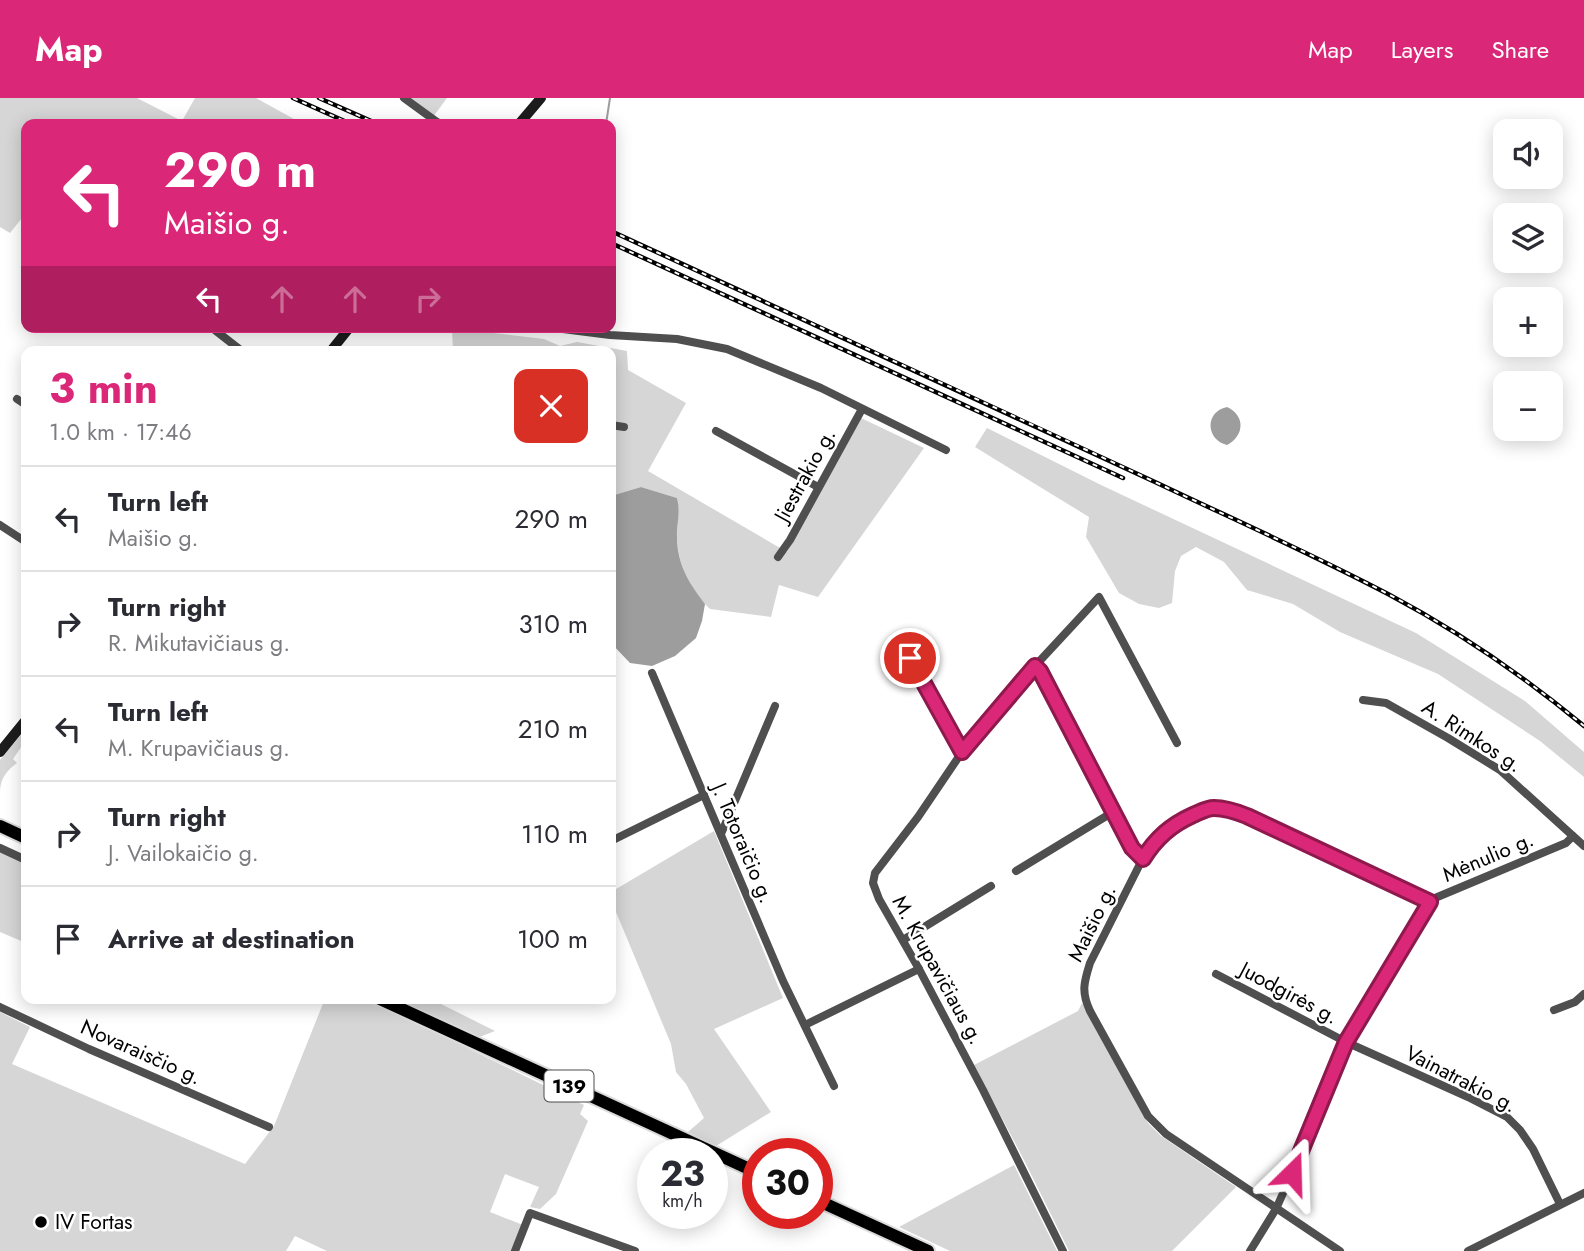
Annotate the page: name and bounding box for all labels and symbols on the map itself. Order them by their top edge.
street label: Jiestrakio g. [765,423,843,530]
pin [880,628,940,688]
street label: A. Rimkos g. [1416,692,1528,780]
street label: J. Totoraičio g. [703,776,782,908]
street label: Mėnulio g. [1438,824,1538,890]
street label: Maišio g. [1060,879,1124,967]
street label: M. Krupavičiaus g. [885,890,991,1050]
street label: Juodgirės g. [1232,953,1344,1032]
street label: Novaraisčio g. [76,1012,206,1092]
street label: Vainatrakio g. [1400,1038,1522,1120]
road number: 139 [544,1070,594,1102]
position arrow [1255,1136,1329,1210]
speed limit sign: 30 [742,1138,833,1229]
place label: IV Fortas [55,1207,132,1237]
marker: IV Fortas [33,1214,49,1230]

